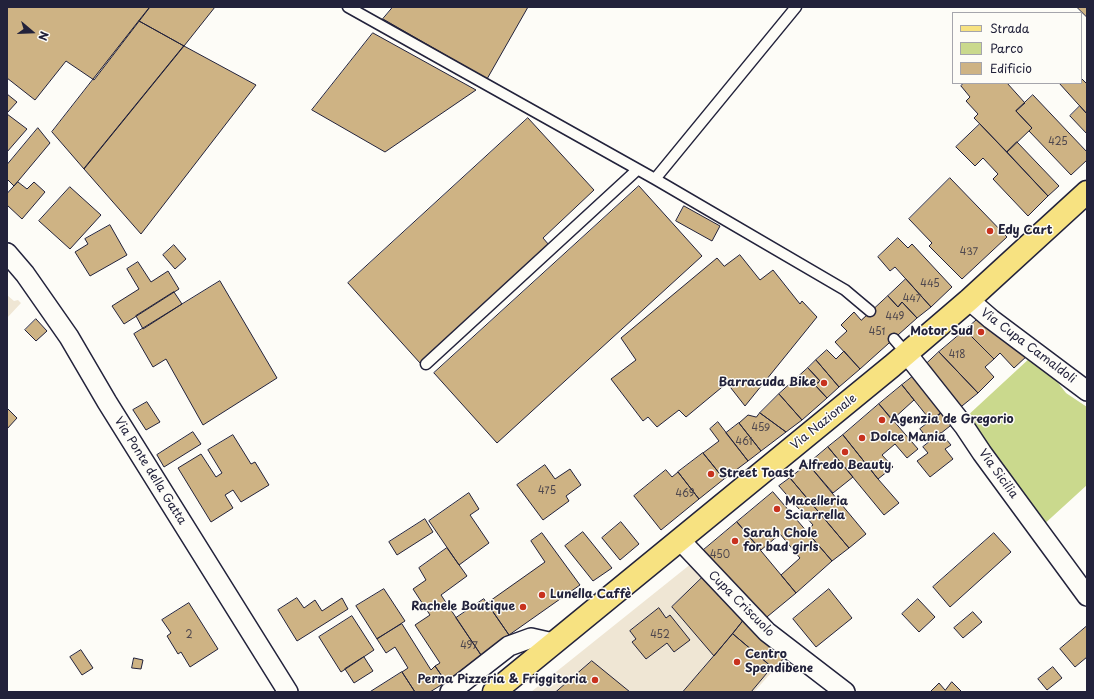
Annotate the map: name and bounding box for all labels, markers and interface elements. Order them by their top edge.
north arrow [12,12,52,52]
legend [952,12,1082,84]
text: Strada [990,19,1029,37]
text: N [34,29,53,43]
text: Parco [990,39,1023,57]
text: Edificio [990,59,1032,77]
house number: 425 [1048,136,1068,148]
place label: Edy Cart [998,224,1053,238]
marker: Edy Cart [985,226,995,236]
house number: 437 [960,246,978,258]
house number: 445 [920,278,940,290]
house number: 447 [903,293,921,305]
street label: Via Cupa Camaldoli [978,305,1078,387]
house number: 449 [886,311,904,323]
place label: Motor Sud [910,325,973,339]
house number: 451 [869,326,885,338]
marker: Motor Sud [976,327,986,337]
house number: 418 [949,349,965,361]
place label: Barracuda Bike [718,376,816,390]
marker: Barracuda Bike [819,378,829,388]
street label: Via Nazionale [788,391,860,453]
place label: Agenzia de Gregorio [890,413,1014,427]
street label: Via Ponte della Gatta [111,414,189,528]
marker: Agenzia de Gregorio [877,415,887,425]
house number: 459 [752,422,770,434]
place label: Dolce Mania [870,431,946,445]
marker: Dolce Mania [857,433,867,443]
house number: 461 [735,436,753,448]
marker: Alfredo Beauty [840,447,850,457]
street label: Via Sicilia [975,447,1021,501]
place label: Alfredo Beauty [799,459,891,473]
place label: Street Toast [719,467,794,481]
marker: Street Toast [706,469,716,479]
house number: 475 [538,485,556,497]
house number: 469 [675,488,695,500]
place label: Macelleria Sciarrella [785,495,848,523]
marker: Macelleria Sciarrella [772,504,782,514]
place label: Sarah Chole for bad girls [743,527,818,555]
marker: Sarah Chole for bad girls [730,536,740,546]
house number: 450 [710,549,730,561]
street label: Cupa Criscuolo [705,568,777,640]
place label: Lunella Caffè [550,588,631,602]
marker: Lunella Caffè [537,590,547,600]
place label: Rachele Boutique [411,600,515,614]
marker: Rachele Boutique [518,602,528,612]
house number: 2 [185,629,193,641]
house number: 452 [650,629,670,641]
house number: 497 [460,640,478,652]
place label: Centro Spendibene [745,648,813,676]
marker: Centro Spendibene [732,657,742,667]
place label: Perna Pizzeria & Friggitoria [418,673,587,687]
marker: Perna Pizzeria & Friggitoria [590,675,600,685]

